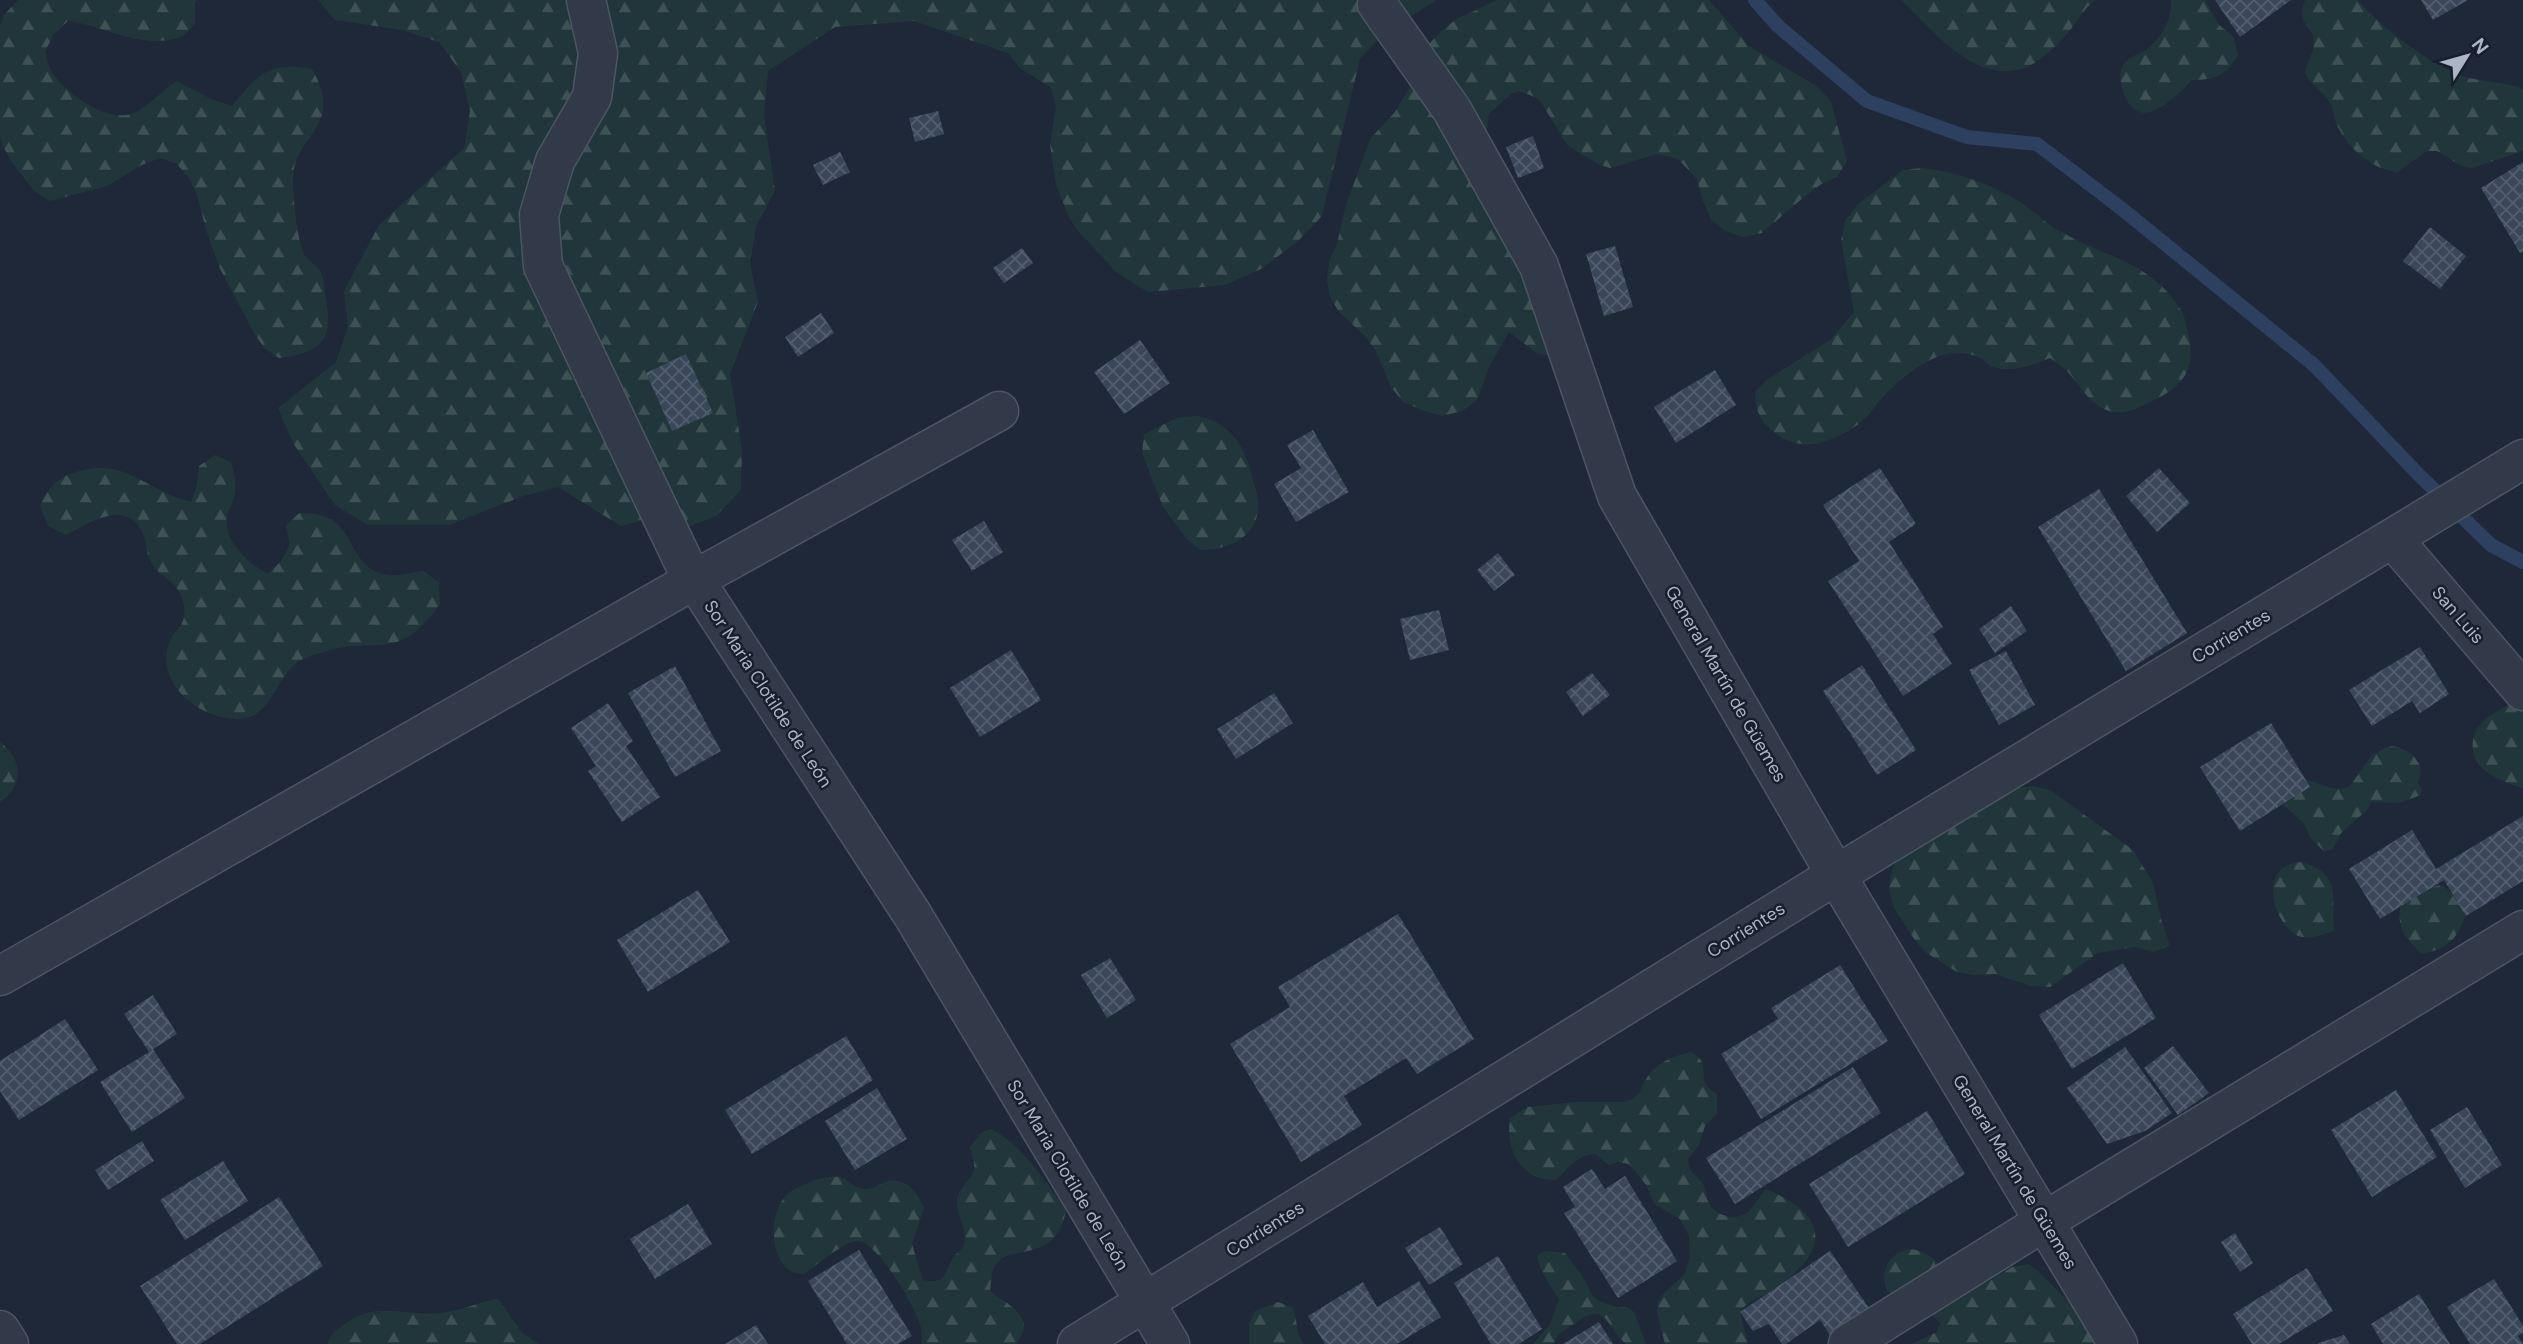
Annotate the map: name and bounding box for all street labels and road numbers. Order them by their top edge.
street label: General Martín de Güemes [1660,581,1792,787]
street label: San Luis [2426,581,2490,649]
street label: Sor Maria Clotilde de León [698,596,838,792]
street label: Corrientes [2187,603,2275,669]
street label: Corrientes [1702,897,1790,963]
street label: General Martín de Güemes [1947,1070,2083,1274]
street label: Sor Maria Clotilde de León [1001,1075,1135,1275]
street label: Corrientes [1221,1196,1309,1262]

